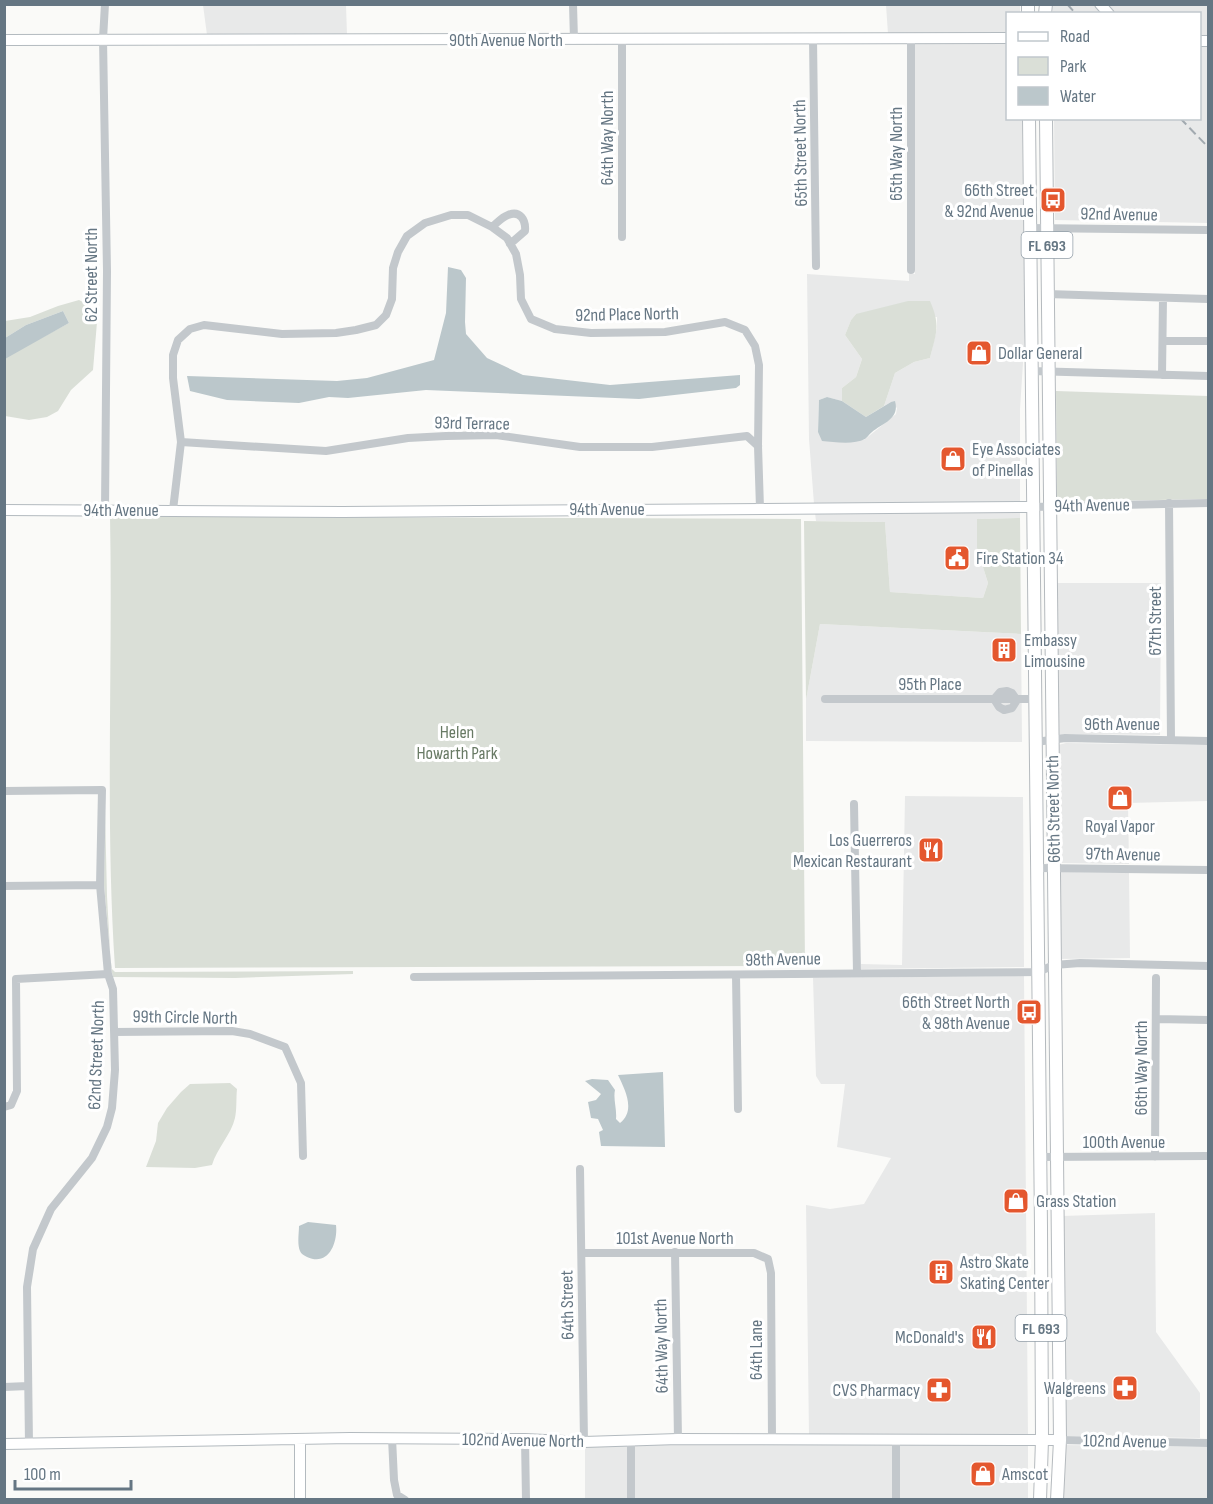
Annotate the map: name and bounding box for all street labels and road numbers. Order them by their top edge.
street label: 90th Avenue North [449,30,563,51]
street label: 64th Way North [597,91,618,185]
street label: 65th Street North [789,99,812,207]
street label: 65th Way North [886,107,907,201]
street label: 92nd Avenue [1080,203,1158,226]
street label: 62 Street North [81,228,102,322]
road number: FL 693 [1022,232,1072,258]
street label: 92nd Place North [575,303,679,326]
street label: 93rd Terrace [434,412,510,435]
street label: 94th Avenue [1054,494,1130,517]
street label: 94th Avenue [569,499,645,520]
street label: 94th Avenue [83,500,159,521]
street label: 67th Street [1145,586,1166,656]
street label: 95th Place [898,674,962,695]
street label: 96th Avenue [1084,714,1160,735]
street label: 66th Street North [1042,755,1065,863]
street label: 97th Avenue [1085,843,1161,866]
street label: 98th Avenue [745,948,821,971]
street label: 62nd Street North [84,1000,109,1110]
street label: 99th Circle North [132,1006,238,1029]
street label: 66th Way North [1131,1021,1152,1115]
street label: 100th Avenue [1083,1132,1165,1153]
street label: 101st Avenue North [616,1228,734,1249]
street label: 64th Street [556,1269,579,1340]
street label: 64th Way North [650,1298,673,1394]
road number: FL 693 [1016,1315,1066,1341]
street label: 64th Lane [746,1320,767,1380]
street label: 102nd Avenue North [462,1429,584,1452]
street label: 102nd Avenue [1083,1430,1167,1453]

